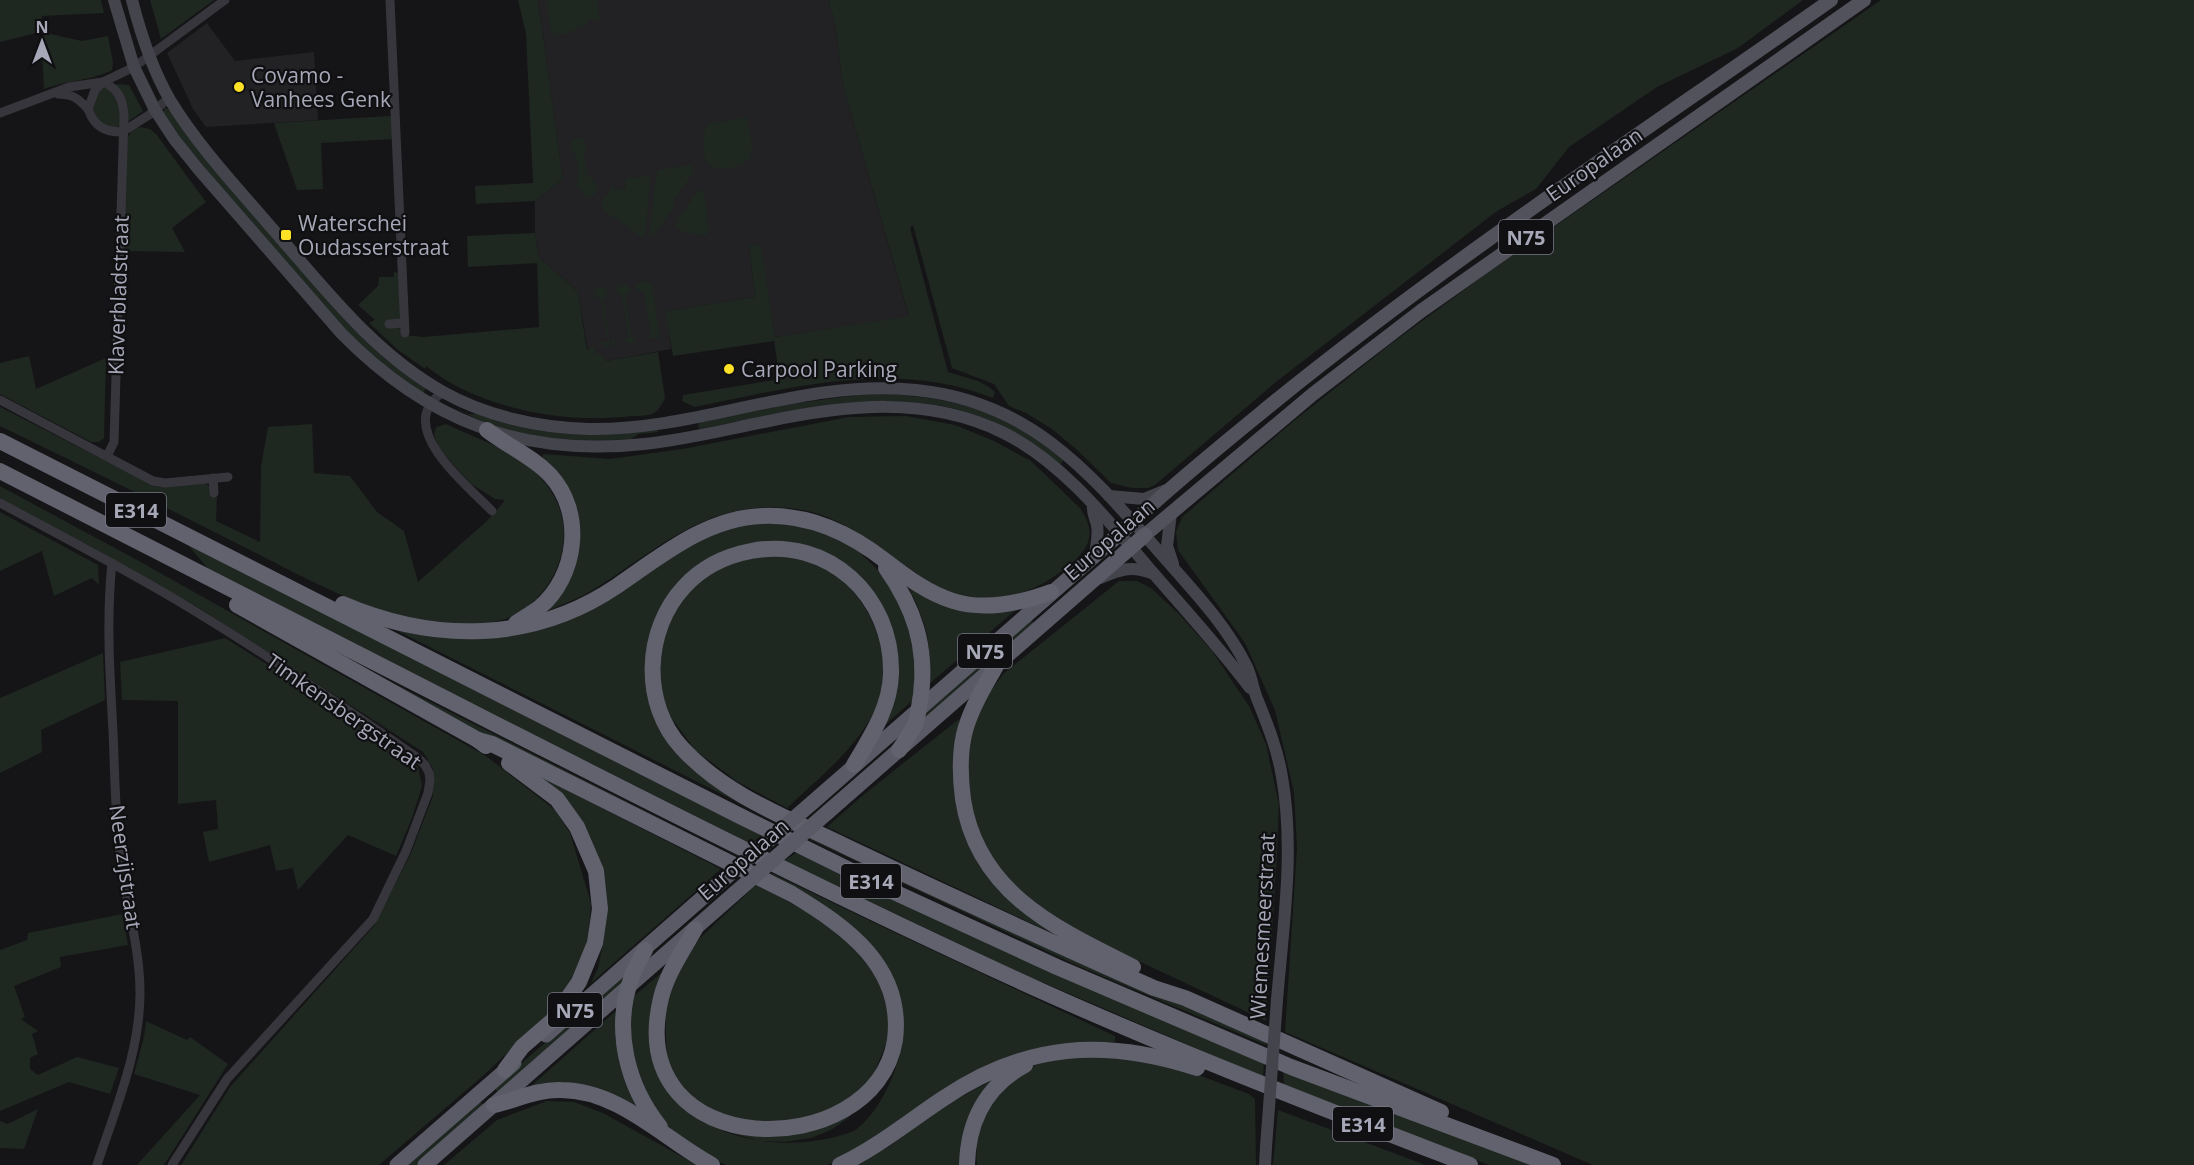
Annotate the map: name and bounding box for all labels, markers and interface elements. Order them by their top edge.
north arrow [12,12,72,72]
text: N [35,16,49,38]
place label: Covamo - Vanhees Genk [251,61,391,113]
marker: Covamo - Vanhees Genk [232,80,246,94]
street label: Europalaan [1540,120,1648,208]
place label: Waterschei Oudasserstraat [298,209,449,261]
street label: Klaverbladstraat [101,214,135,376]
road number: N75 [1499,220,1553,254]
marker: Waterschei Oudasserstraat [279,228,293,242]
place label: Carpool Parking [741,355,897,383]
marker: Carpool Parking [722,362,736,376]
street label: Europalaan [1058,492,1160,586]
road number: E314 [106,493,166,527]
road number: N75 [958,634,1012,668]
street label: Timkensbergstraat [261,647,427,775]
street label: Neerzijstraat [103,803,149,931]
street label: Europalaan [692,812,794,906]
street label: Wiemesmeerstraat [1243,832,1281,1020]
road number: E314 [841,864,901,898]
road number: N75 [548,993,602,1027]
road number: E314 [1333,1107,1393,1141]

